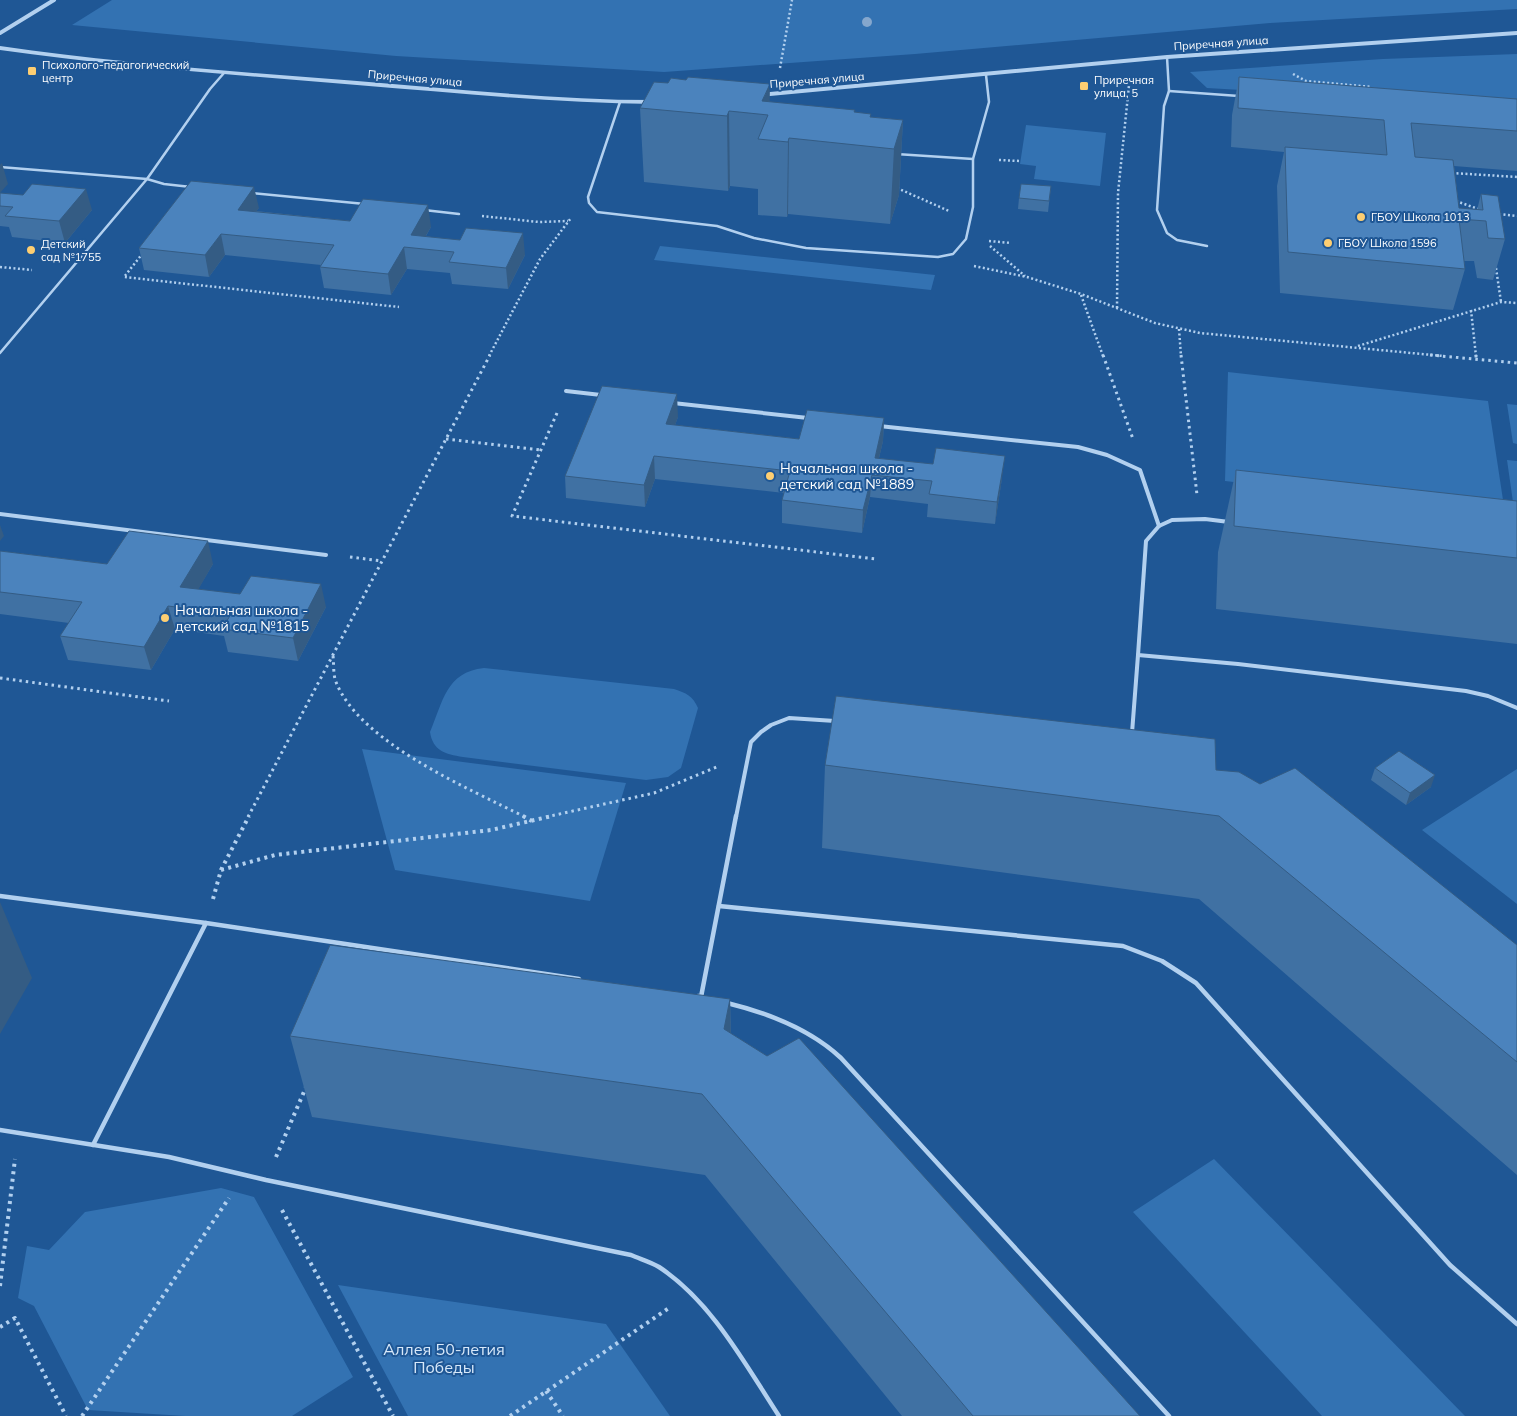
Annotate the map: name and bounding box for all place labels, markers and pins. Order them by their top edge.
place label: Психолого-педагогический центр [42,58,189,85]
marker: Психолого-педагогический центр [26,65,38,77]
place label: Приречная улица, 5 [1094,73,1154,100]
marker: Приречная улица, 5 [1078,80,1090,92]
place label: ГБОУ Школа 1013 [1371,210,1470,224]
marker: ГБОУ Школа 1013 [1355,211,1367,223]
place label: ГБОУ Школа 1596 [1338,236,1437,250]
place label: Детский сад №1755 [41,237,102,264]
marker: ГБОУ Школа 1596 [1322,237,1334,249]
marker: Детский сад №1755 [25,244,37,256]
place label: Начальная школа - детский сад №1889 [780,459,914,493]
marker: Начальная школа - детский сад №1889 [764,470,776,482]
place label: Начальная школа - детский сад №1815 [175,601,309,635]
marker: Начальная школа - детский сад №1815 [159,612,171,624]

